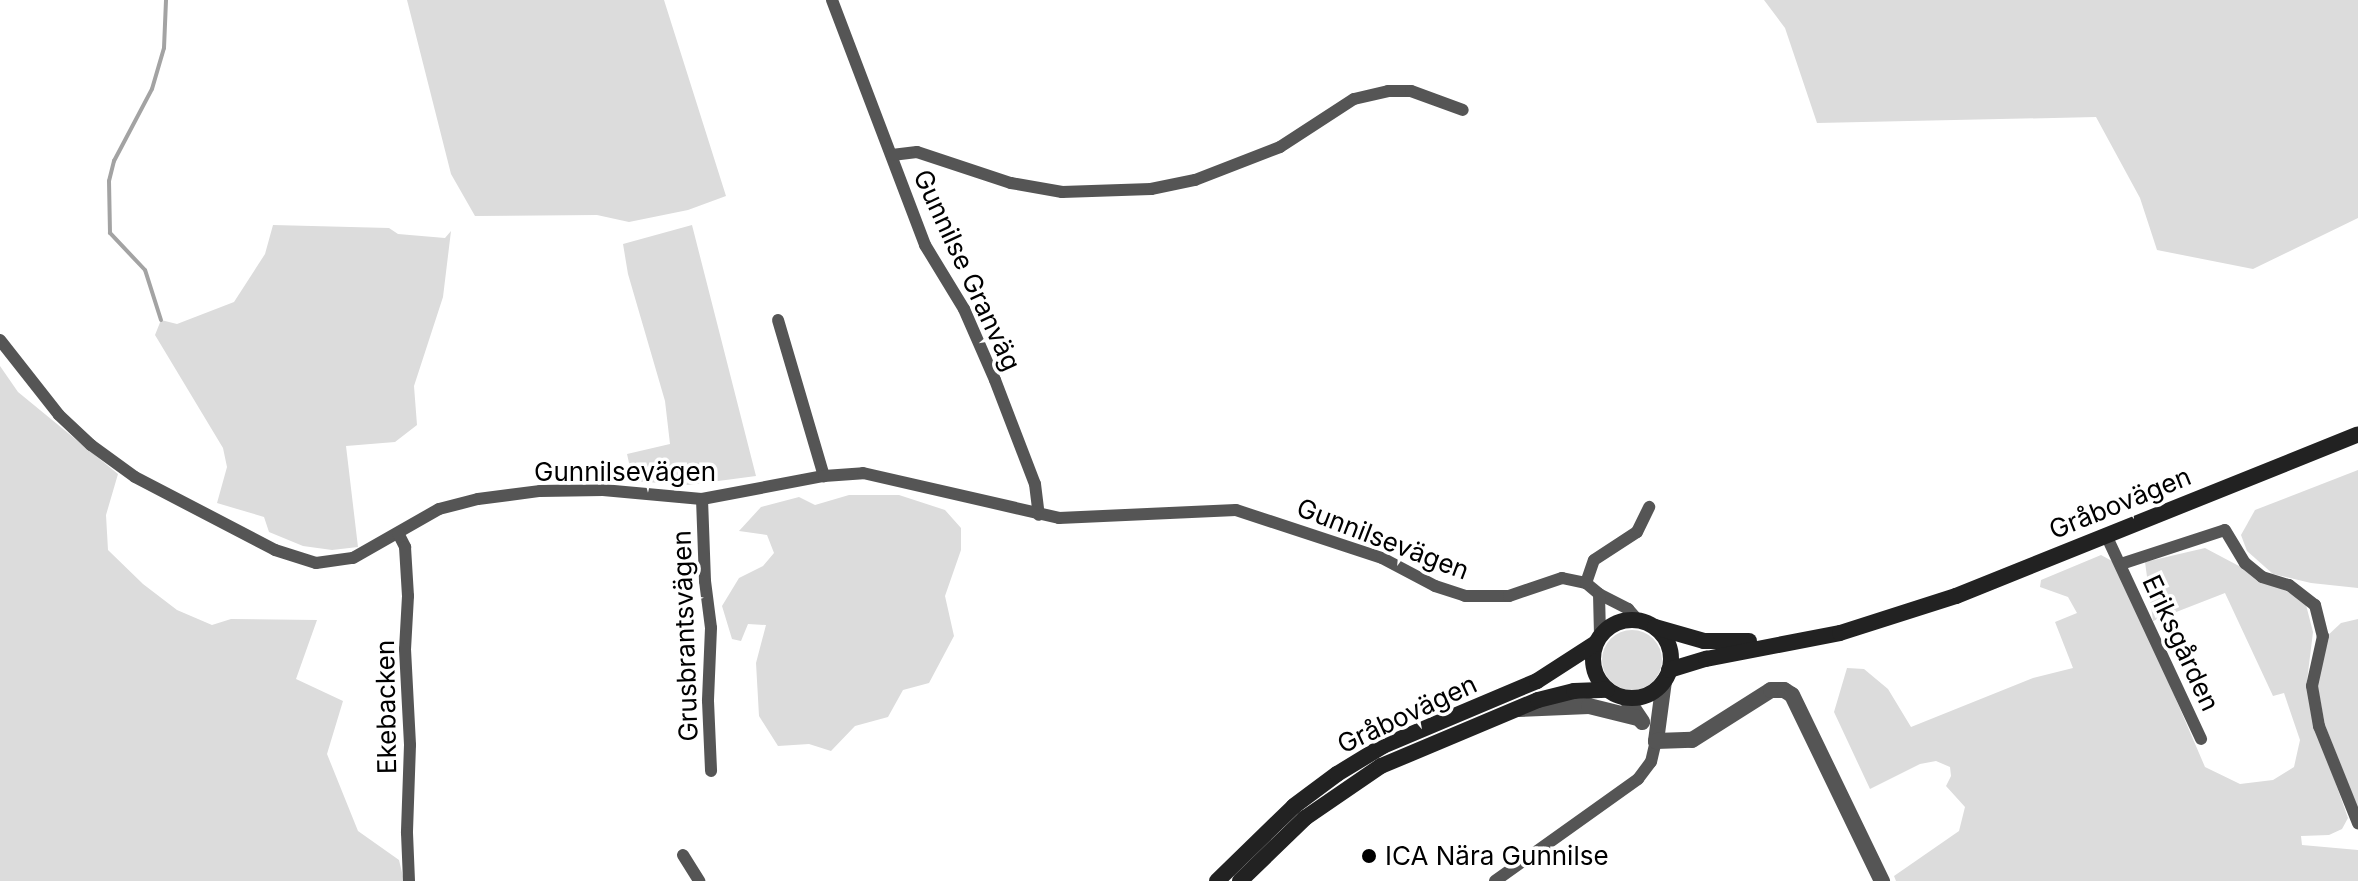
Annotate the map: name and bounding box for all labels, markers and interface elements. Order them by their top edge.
street label: Gunnilse Granväg [907,165,1027,375]
street label: Gunnilsevägen [534,456,716,488]
street label: Gråbovägen [2044,460,2196,546]
street label: Gunnilsevägen [1292,492,1474,586]
street label: Grusbrantsvägen [666,530,704,742]
street label: Eriksgården [2136,570,2226,716]
street label: Ekebacken [369,640,403,774]
street label: Gråbovägen [1332,668,1482,760]
place label: ICA Nära Gunnilse [1385,840,1609,872]
marker: ICA Nära Gunnilse [1360,847,1378,865]

